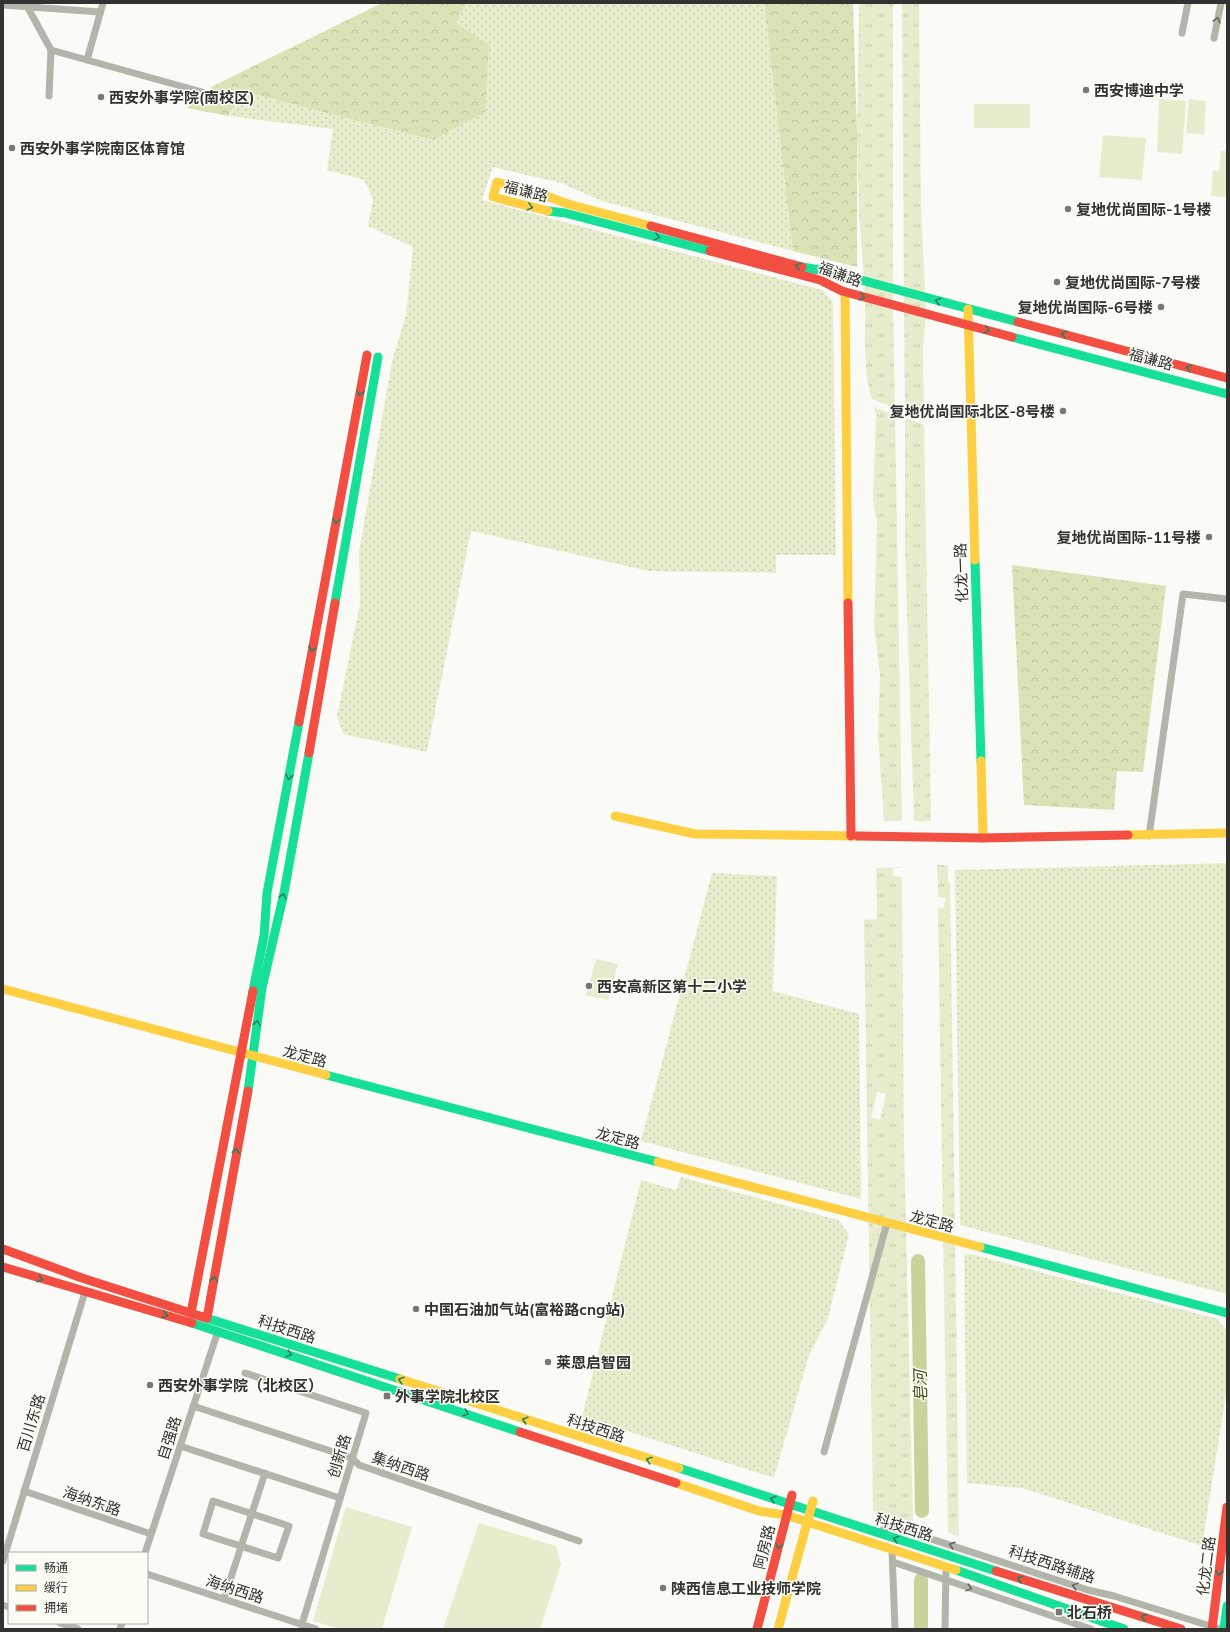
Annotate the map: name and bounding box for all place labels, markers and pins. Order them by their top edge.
place label: 西安博迪中学 [1094,81,1184,100]
marker: 西安博迪中学 [1081,85,1091,95]
place label: 西安外事学院(南校区) [109,88,255,107]
marker: 西安外事学院(南校区) [96,92,106,102]
place label: 西安外事学院南区体育馆 [20,139,185,158]
marker: 西安外事学院南区体育馆 [7,143,17,153]
place label: 复地优尚国际-1号楼 [1076,200,1212,219]
marker: 复地优尚国际-1号楼 [1063,204,1073,214]
place label: 复地优尚国际-7号楼 [1065,273,1201,292]
marker: 复地优尚国际-7号楼 [1052,277,1062,287]
place label: 复地优尚国际-6号楼 [1017,298,1153,317]
marker: 复地优尚国际-6号楼 [1156,302,1166,312]
place label: 复地优尚国际北区-8号楼 [889,402,1055,421]
marker: 复地优尚国际北区-8号楼 [1058,406,1068,416]
place label: 复地优尚国际-11号楼 [1056,528,1201,547]
marker: 复地优尚国际-11号楼 [1204,532,1214,542]
place label: 西安高新区第十二小学 [597,977,747,996]
marker: 西安高新区第十二小学 [584,981,594,991]
place label: 中国石油加气站(富裕路cng站) [424,1300,626,1319]
marker: 中国石油加气站(富裕路cng站) [411,1304,421,1314]
place label: 莱恩启智园 [556,1353,631,1372]
marker: 莱恩启智园 [543,1357,553,1367]
place label: 西安外事学院（北校区） [158,1376,323,1395]
marker: 西安外事学院（北校区） [145,1380,155,1390]
place label: 外事学院北校区 [395,1387,500,1406]
marker: 外事学院北校区 [382,1391,392,1401]
place label: 陕西信息工业技师学院 [671,1579,821,1598]
marker: 陕西信息工业技师学院 [658,1583,668,1593]
place label: 北石桥 [1067,1603,1112,1622]
marker: 北石桥 [1054,1607,1064,1617]

